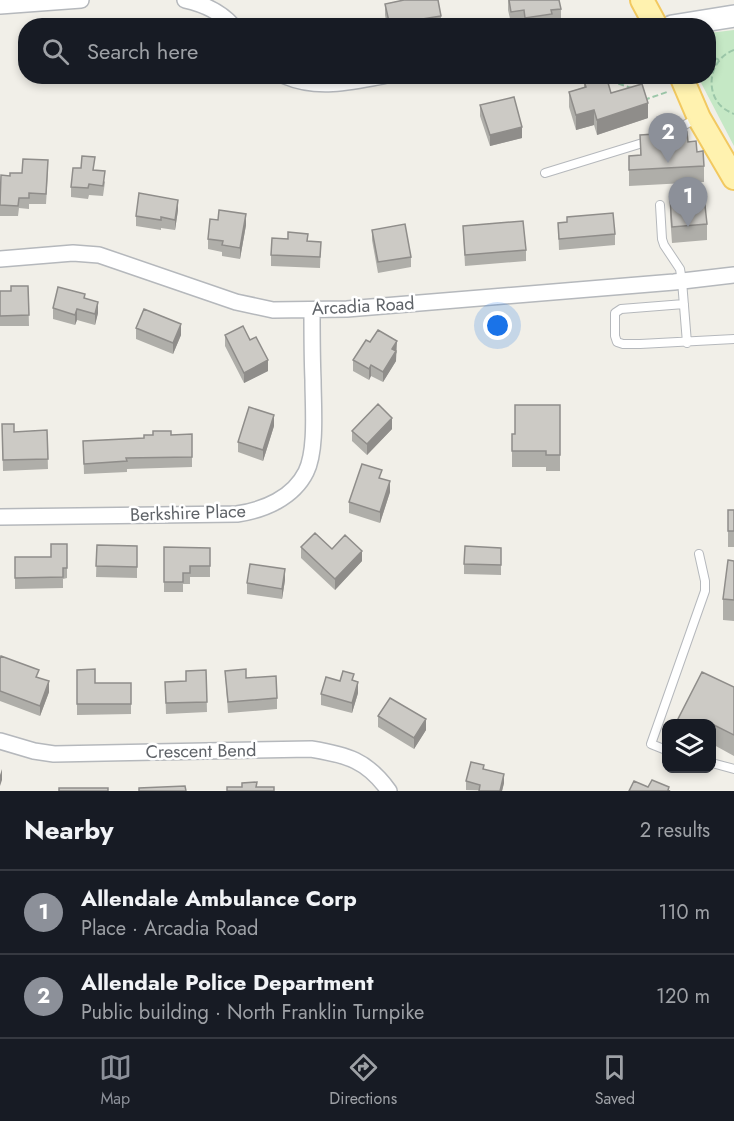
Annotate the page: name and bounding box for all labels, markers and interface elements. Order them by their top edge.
search box [18,18,716,84]
icon: search [39,35,72,68]
text: Search here [87,35,198,67]
pin: 2 [648,114,688,163]
pin: 1 [668,178,708,227]
street label: Arcadia Road [311,290,415,322]
your location [483,311,512,340]
street label: Berkshire Place [130,498,246,528]
map controls [662,719,716,773]
button: layers [662,719,716,773]
street label: Crescent Bend [145,737,257,765]
text: Nearby [24,811,113,849]
text: 2 results [640,816,710,845]
text: Allendale Ambulance Corp [81,882,357,914]
text: 1 [38,898,49,927]
text: 110 m [658,898,710,927]
text: Place · Arcadia Road [81,914,258,943]
text: Allendale Police Department [81,966,374,998]
text: 2 [37,982,50,1011]
text: 120 m [656,982,710,1011]
text: Public building · North Franklin Turnpike [81,998,424,1027]
tab: Map [99,1051,132,1110]
tab: Directions [329,1051,397,1110]
tab: Saved [595,1051,635,1110]

